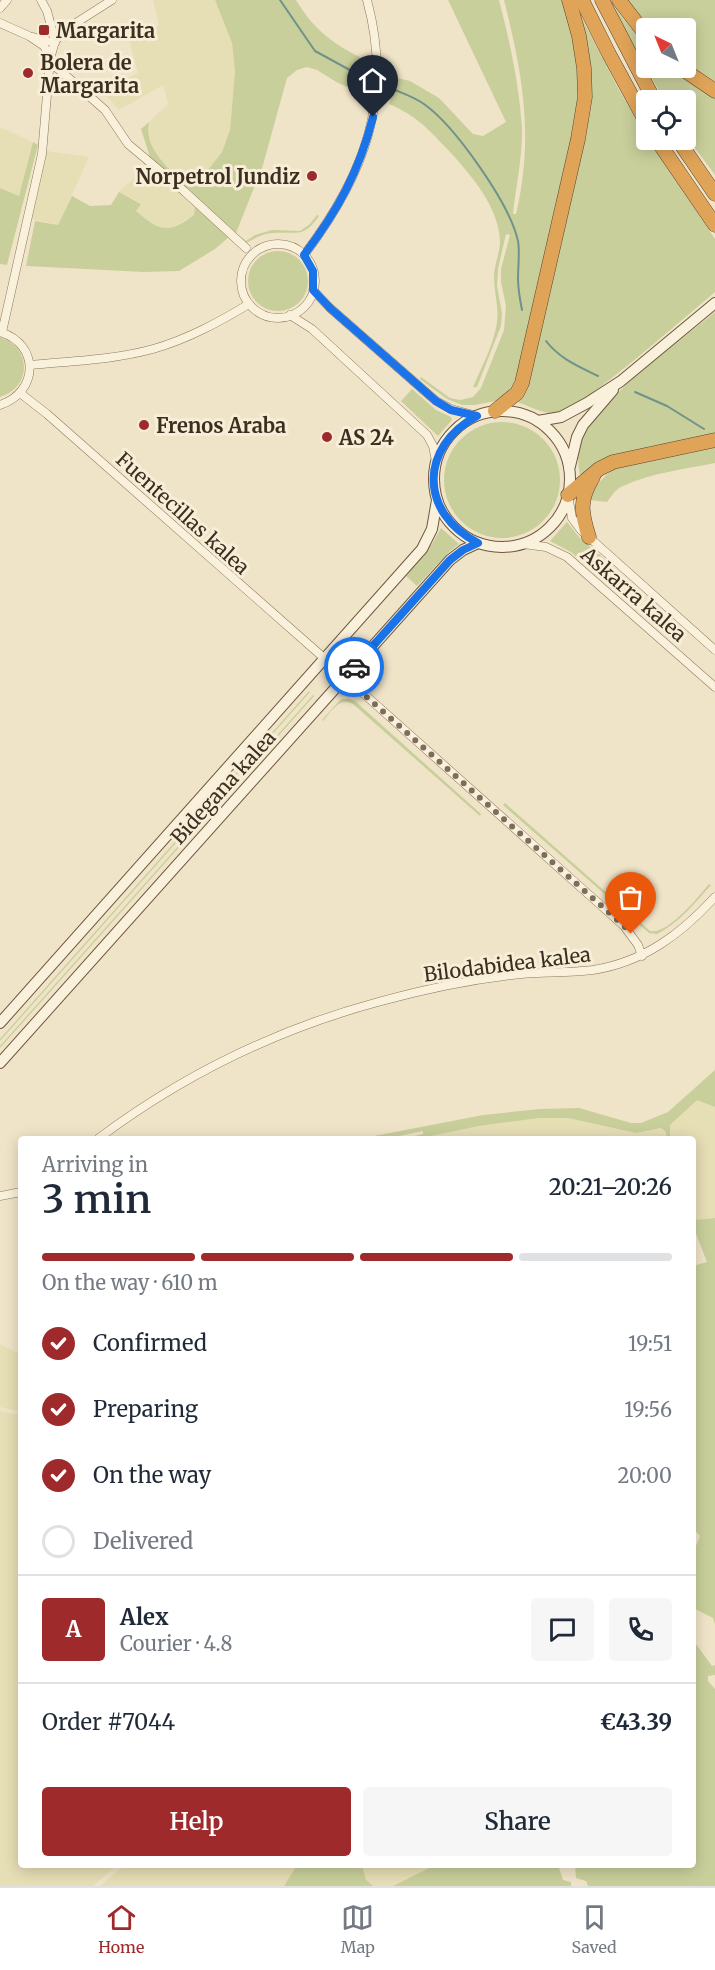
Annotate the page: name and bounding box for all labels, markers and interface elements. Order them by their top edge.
place label: Margarita [56,18,155,43]
north arrow [636,18,696,78]
map controls [636,18,696,150]
marker: Margarita [37,23,51,37]
place label: Bolera de Margarita [40,50,139,98]
pin [347,55,398,117]
icon: home [356,64,389,97]
marker: Bolera de Margarita [21,66,35,80]
button: locate [636,90,696,150]
place label: Norpetrol Jundiz [135,164,300,189]
marker: Norpetrol Jundiz [305,169,319,183]
place label: Frenos Araba [156,413,286,438]
marker: Frenos Araba [137,418,151,432]
place label: AS 24 [338,425,394,450]
marker: AS 24 [320,430,334,444]
street label: Fuentecillas kalea [111,446,255,580]
street label: Askarra kalea [575,541,692,647]
courier [324,637,384,697]
icon: car [338,651,371,684]
street label: Bidegana kalea [165,725,281,849]
pin [605,872,656,934]
icon: bag [614,881,647,914]
street label: Bilodabidea kalea [422,941,592,987]
text: Arriving in [42,1152,148,1177]
text: 20:21–20:26 [549,1173,672,1201]
text: 3 min [42,1175,151,1224]
text: On the way · 610 m [42,1270,218,1295]
icon: check [42,1327,75,1360]
text: Confirmed [93,1329,207,1357]
text: 19:51 [628,1331,672,1356]
icon: check [42,1393,75,1426]
text: Preparing [93,1395,198,1423]
text: 19:56 [624,1397,672,1422]
icon: check [42,1459,75,1492]
text: On the way [93,1461,211,1489]
text: 20:00 [617,1463,672,1488]
text: Delivered [93,1527,193,1555]
button: chat [531,1598,594,1661]
button: phone [609,1598,672,1661]
text: Alex [120,1603,169,1631]
text: A [66,1615,81,1643]
text: Courier · 4.8 [120,1631,232,1656]
text: Order #7044 [42,1708,175,1736]
text: €43.39 [600,1708,672,1736]
button: Help [42,1787,351,1856]
button: Share [363,1787,672,1856]
tab: Home [98,1901,144,1957]
tab: Map [341,1901,375,1957]
tab: Saved [571,1901,617,1957]

